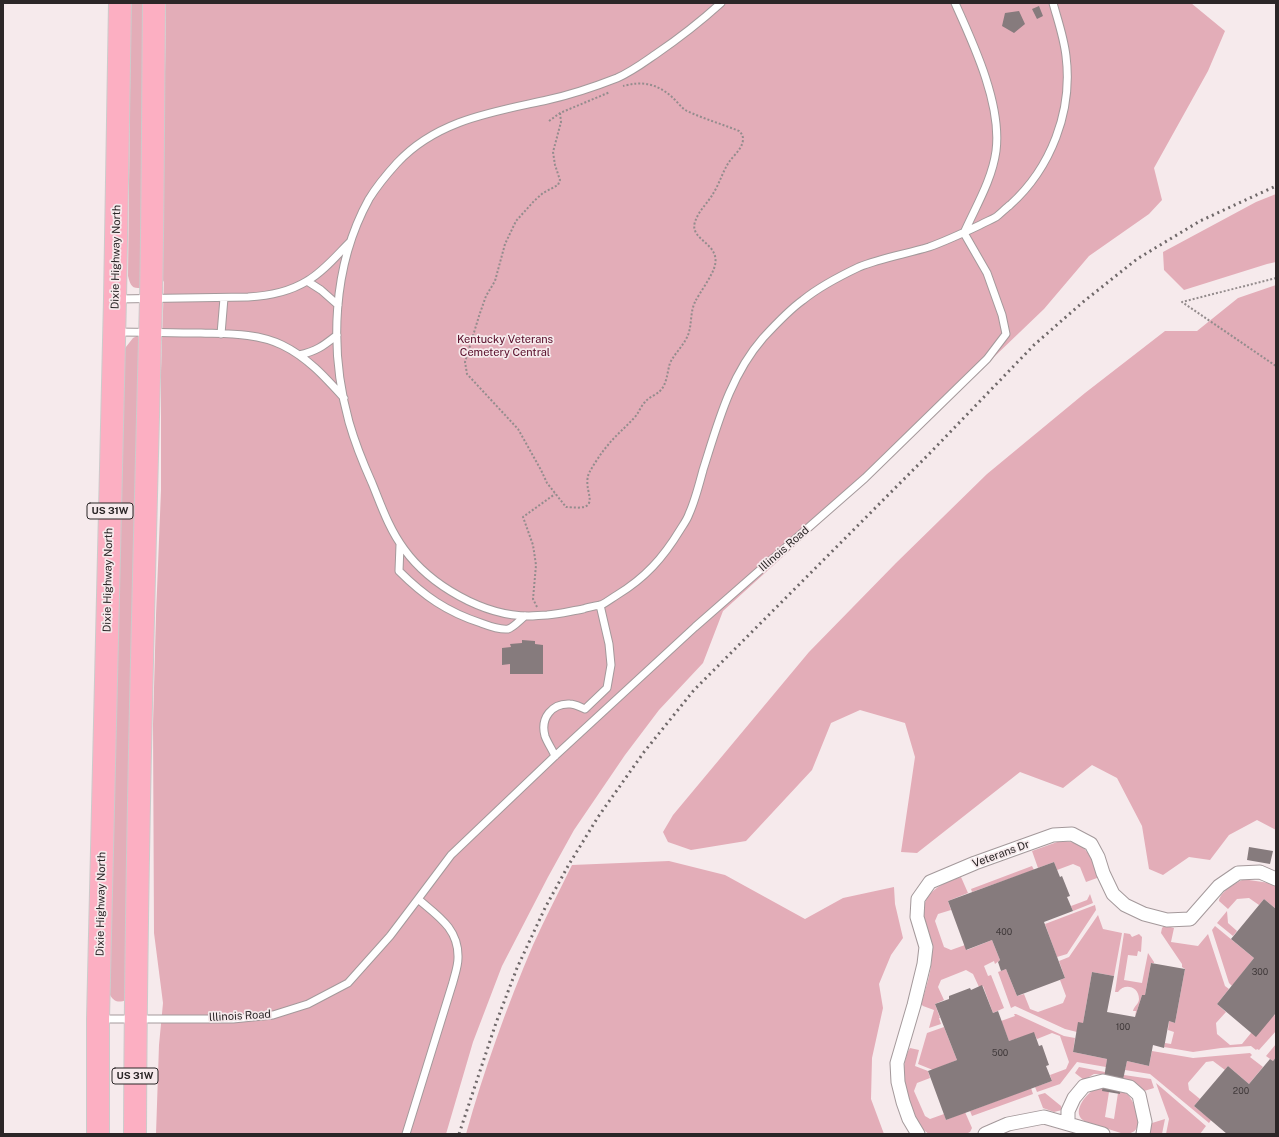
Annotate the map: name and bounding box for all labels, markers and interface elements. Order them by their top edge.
street label: Dixie Highway North [108,205,124,309]
park label: Kentucky Veterans Cemetery Central [457,333,553,359]
road number: US 31W [87,503,133,519]
street label: Illinois Road [756,524,812,574]
street label: Dixie Highway North [100,528,116,632]
street label: Veterans Dr [971,838,1031,870]
street label: Dixie Highway North [93,852,109,956]
house number: 400 [996,927,1012,937]
house number: 300 [1252,967,1268,977]
street label: lllinois Road [209,1008,271,1024]
house number: 100 [1116,1022,1130,1032]
house number: 500 [992,1048,1008,1058]
road number: US 31W [112,1068,158,1084]
house number: 200 [1233,1086,1249,1096]

